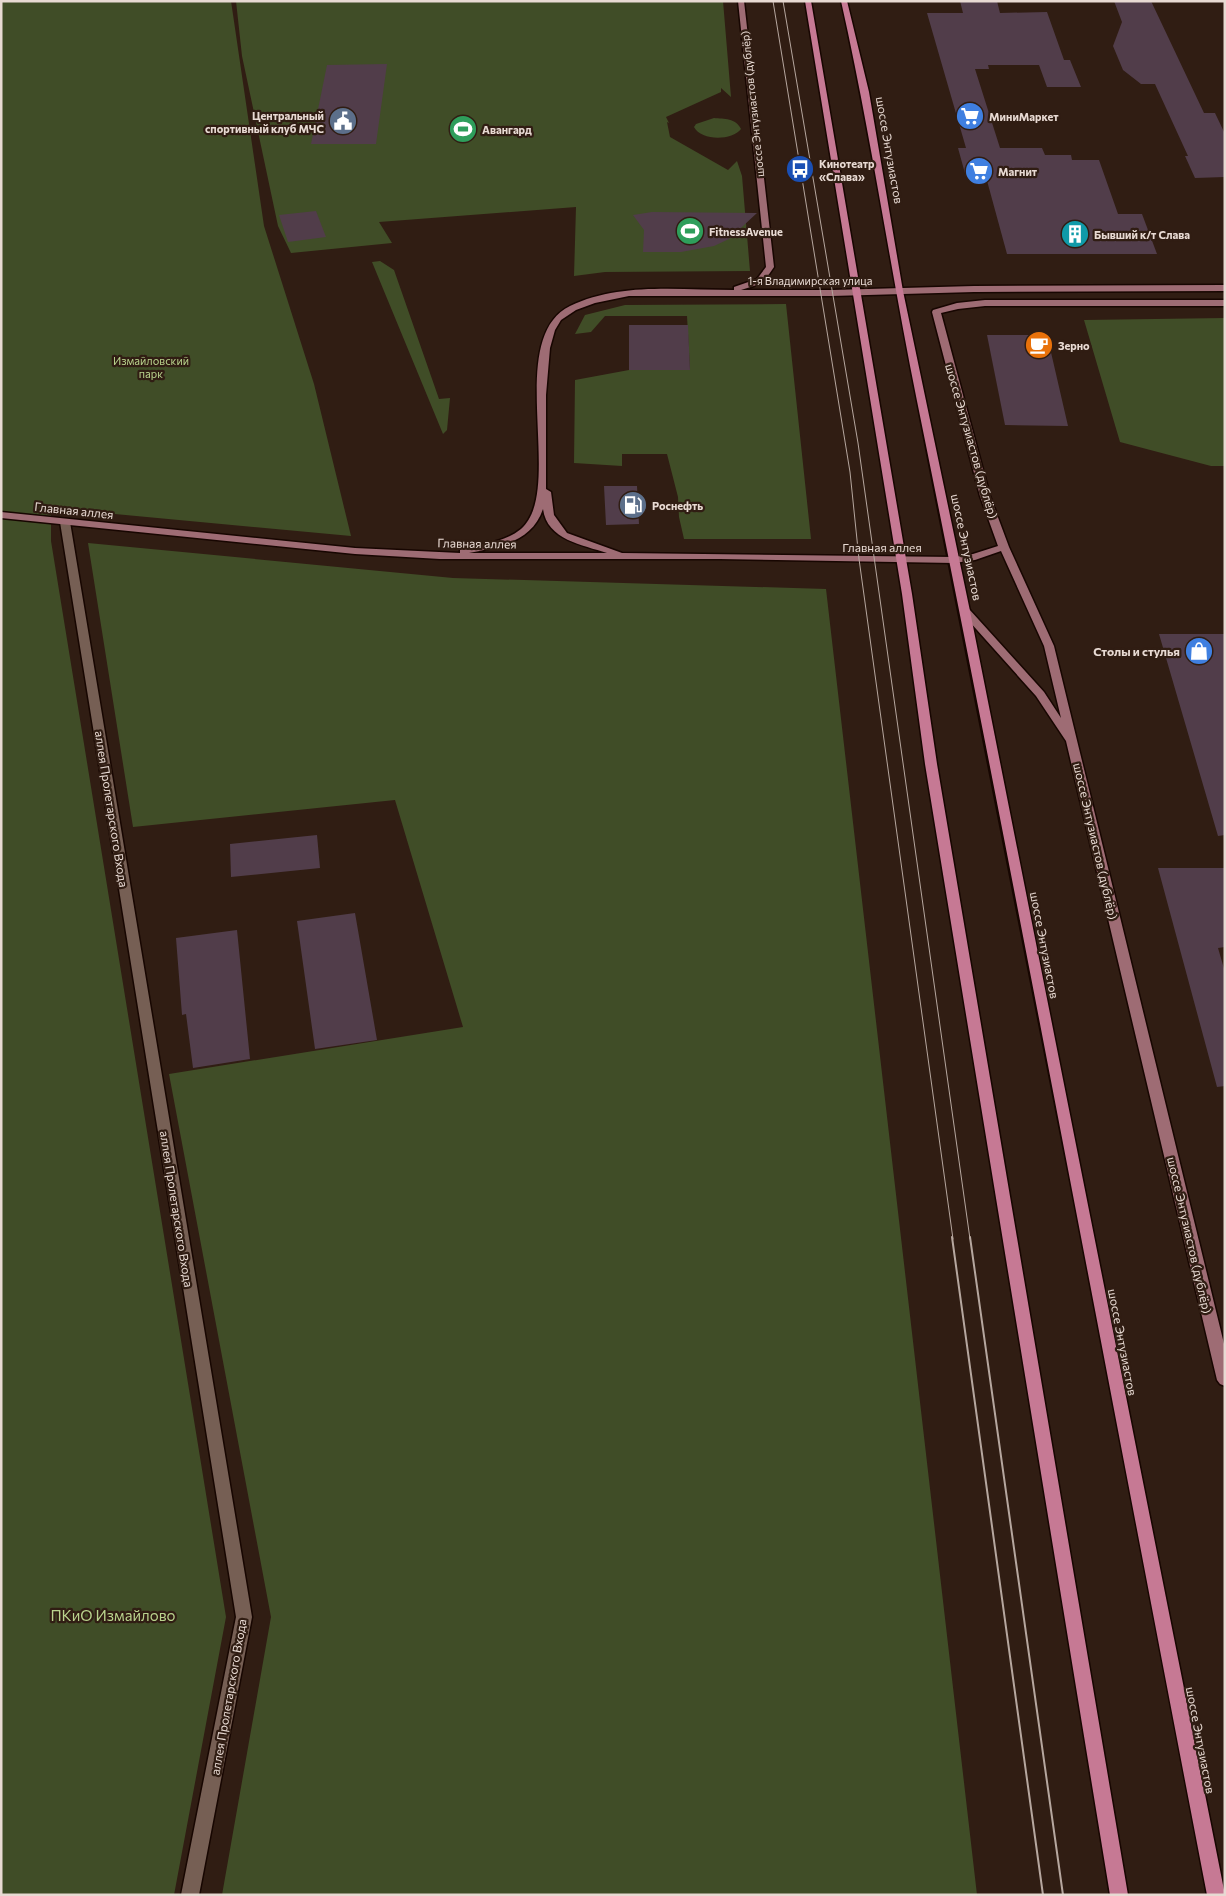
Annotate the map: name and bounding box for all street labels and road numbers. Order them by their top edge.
street label: шоссе Энтузиастов (дублёр) [738,30,766,178]
street label: шоссе Энтузиастов [874,95,906,205]
street label: 1-я Владимирская улица [748,274,872,287]
street label: шоссе Энтузиастов (дублёр) [943,362,1001,520]
street label: шоссе Энтузиастов [949,492,985,602]
street label: Главная аллея [34,499,114,521]
street label: Главная аллея [437,535,517,551]
street label: Главная аллея [842,540,922,554]
street label: аллея Пролетарского Входа [93,730,131,888]
street label: шоссе Энтузиастов (дублёр) [1071,761,1121,921]
street label: шоссе Энтузиастов [1028,890,1062,1000]
street label: аллея Пролетарского Входа [158,1130,196,1288]
street label: шоссе Энтузиастов (дублёр) [1165,1155,1215,1315]
street label: шоссе Энтузиастов [1106,1287,1140,1397]
street label: аллея Пролетарского Входа [207,1618,249,1776]
street label: шоссе Энтузиастов [1184,1685,1218,1795]

